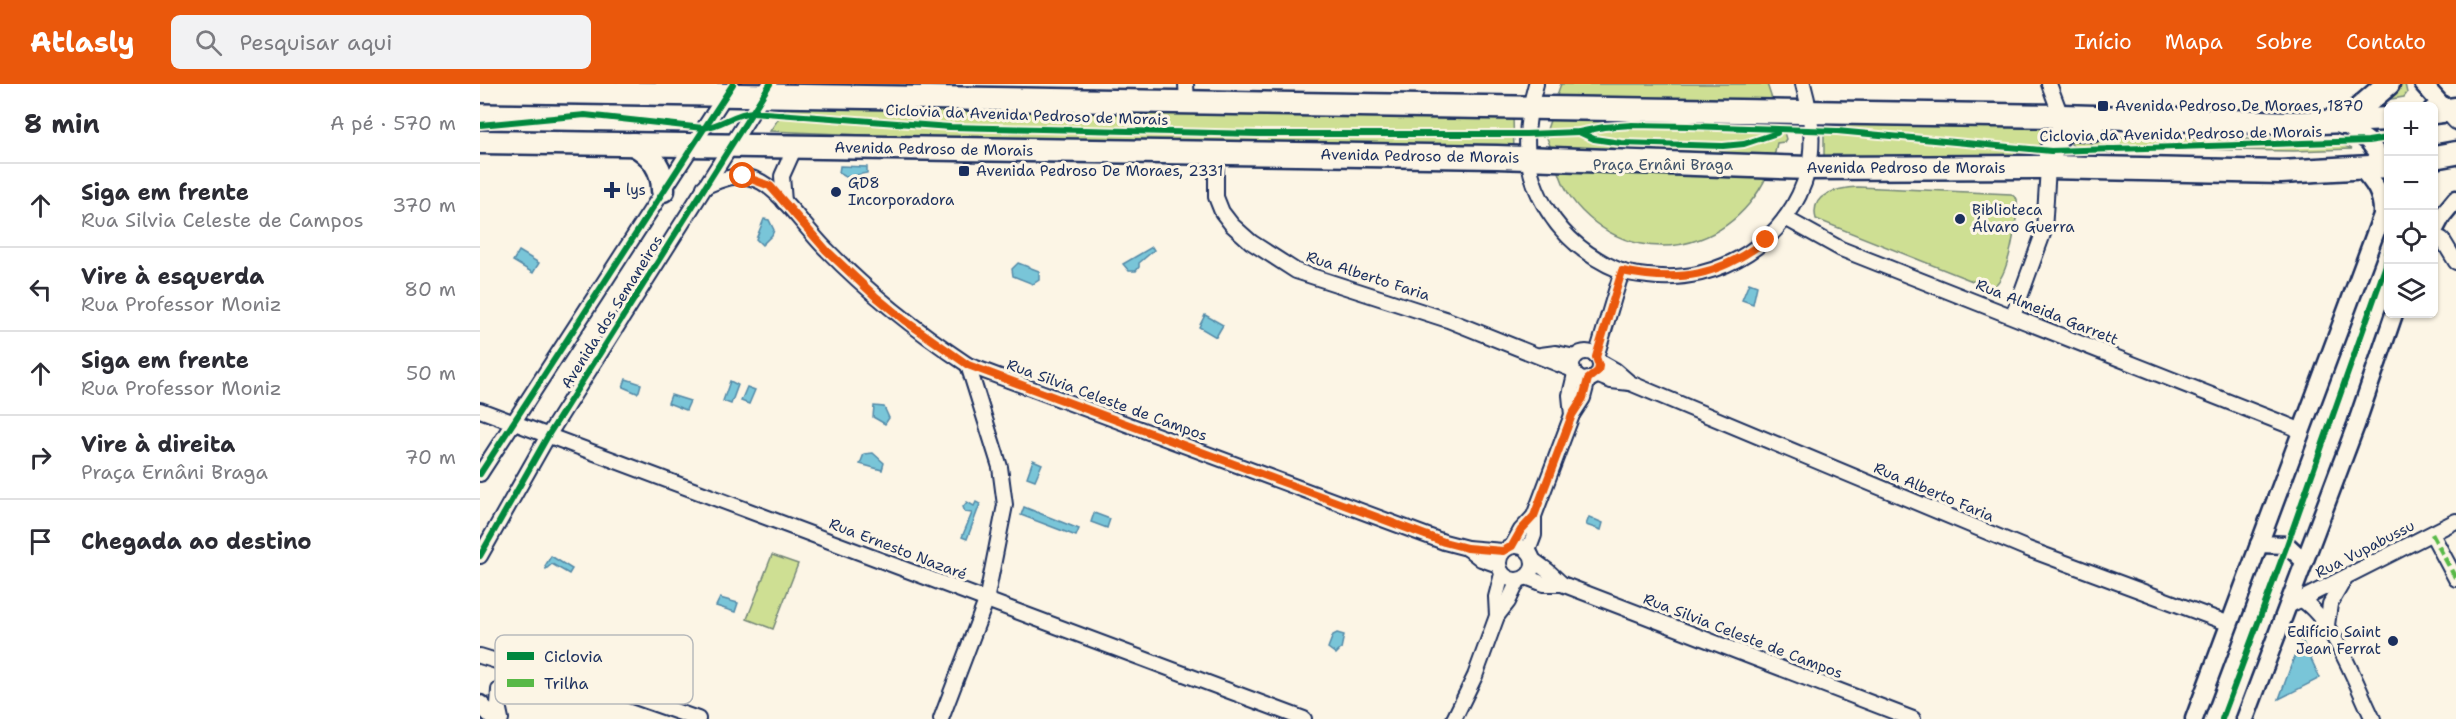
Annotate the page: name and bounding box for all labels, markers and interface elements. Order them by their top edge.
search box [171,15,591,69]
text: Atlasly [30,23,135,61]
icon: search [192,26,225,59]
text: Pesquisar aqui [240,28,392,57]
text: Início [2074,28,2132,56]
text: Mapa [2165,28,2223,56]
text: Sobre [2256,28,2313,56]
text: Contato [2346,28,2426,56]
place label: Avenida Pedroso De Moraes, 1870 [2115,96,2363,116]
marker: Avenida Pedroso De Moraes, 1870 [2096,99,2110,113]
street label: Ciclovia da Avenida Pedroso de Morais [885,100,1169,130]
map controls [2384,102,2438,318]
button: + [2384,102,2438,156]
text: 8 min [24,106,100,141]
text: A pé · 570 m [330,110,456,136]
street label: Ciclovia da Avenida Pedroso de Morais [2039,122,2323,146]
street label: Avenida Pedroso de Morais [834,137,1034,161]
street label: Avenida Pedroso de Morais [1320,144,1520,168]
park label: Praça Ernâni Braga [1593,155,1734,175]
button: − [2384,156,2438,210]
street label: Avenida Pedroso de Morais [1806,158,2006,178]
place label: Avenida Pedroso De Moraes, 2331 [976,161,1224,181]
route start [729,162,755,188]
marker: Avenida Pedroso De Moraes, 2331 [957,164,971,178]
place label: GD8 Incorporadora [848,173,955,210]
text: Siga em frente [81,178,249,207]
place label: lys [626,180,646,200]
marker: lys [603,181,621,199]
marker: GD8 Incorporadora [829,185,843,199]
icon: ahead [24,189,57,222]
text: 370 m [392,192,456,218]
place label: Biblioteca Álvaro Guerra [1972,200,2075,237]
text: Rua Silvia Celeste de Campos [81,207,364,233]
button: locate [2384,210,2438,264]
marker: Biblioteca Álvaro Guerra [1953,212,1967,226]
route end [1752,226,1778,252]
street label: Avenida dos Semaneiros [557,232,667,392]
street label: Rua Alberto Faria [1304,247,1433,306]
text: Vire à esquerda [81,262,264,291]
button: layers [2384,264,2438,318]
icon: left [24,273,57,306]
street label: Rua Almeida Garrett [1973,274,2121,350]
text: 80 m [404,276,456,302]
text: Rua Professor Moniz [81,291,282,317]
text: Siga em frente [81,346,249,375]
street label: Rua Silvia Celeste de Campos [1004,354,1210,446]
icon: ahead [24,357,57,390]
text: 50 m [406,360,456,386]
text: Rua Professor Moniz [81,375,282,401]
text: Vire à direita [81,430,235,459]
icon: right [24,441,57,474]
text: 70 m [404,444,456,470]
street label: Rua Alberto Faria [1871,458,1998,527]
text: Praça Ernâni Braga [81,459,268,485]
street label: Rua Ernesto Nazaré [826,513,970,585]
street label: Rua Vupabussu [2312,515,2418,583]
icon: arrive [24,525,57,558]
text: Chegada ao destino [81,527,312,556]
street label: Rua Silvia Celeste de Campos [1640,589,1846,683]
place label: Edifício Saint Jean Ferrat [2287,622,2381,659]
marker: Edifício Saint Jean Ferrat [2386,634,2400,648]
legend [495,635,693,704]
text: Ciclovia [544,646,603,667]
text: Trilha [544,673,588,694]

